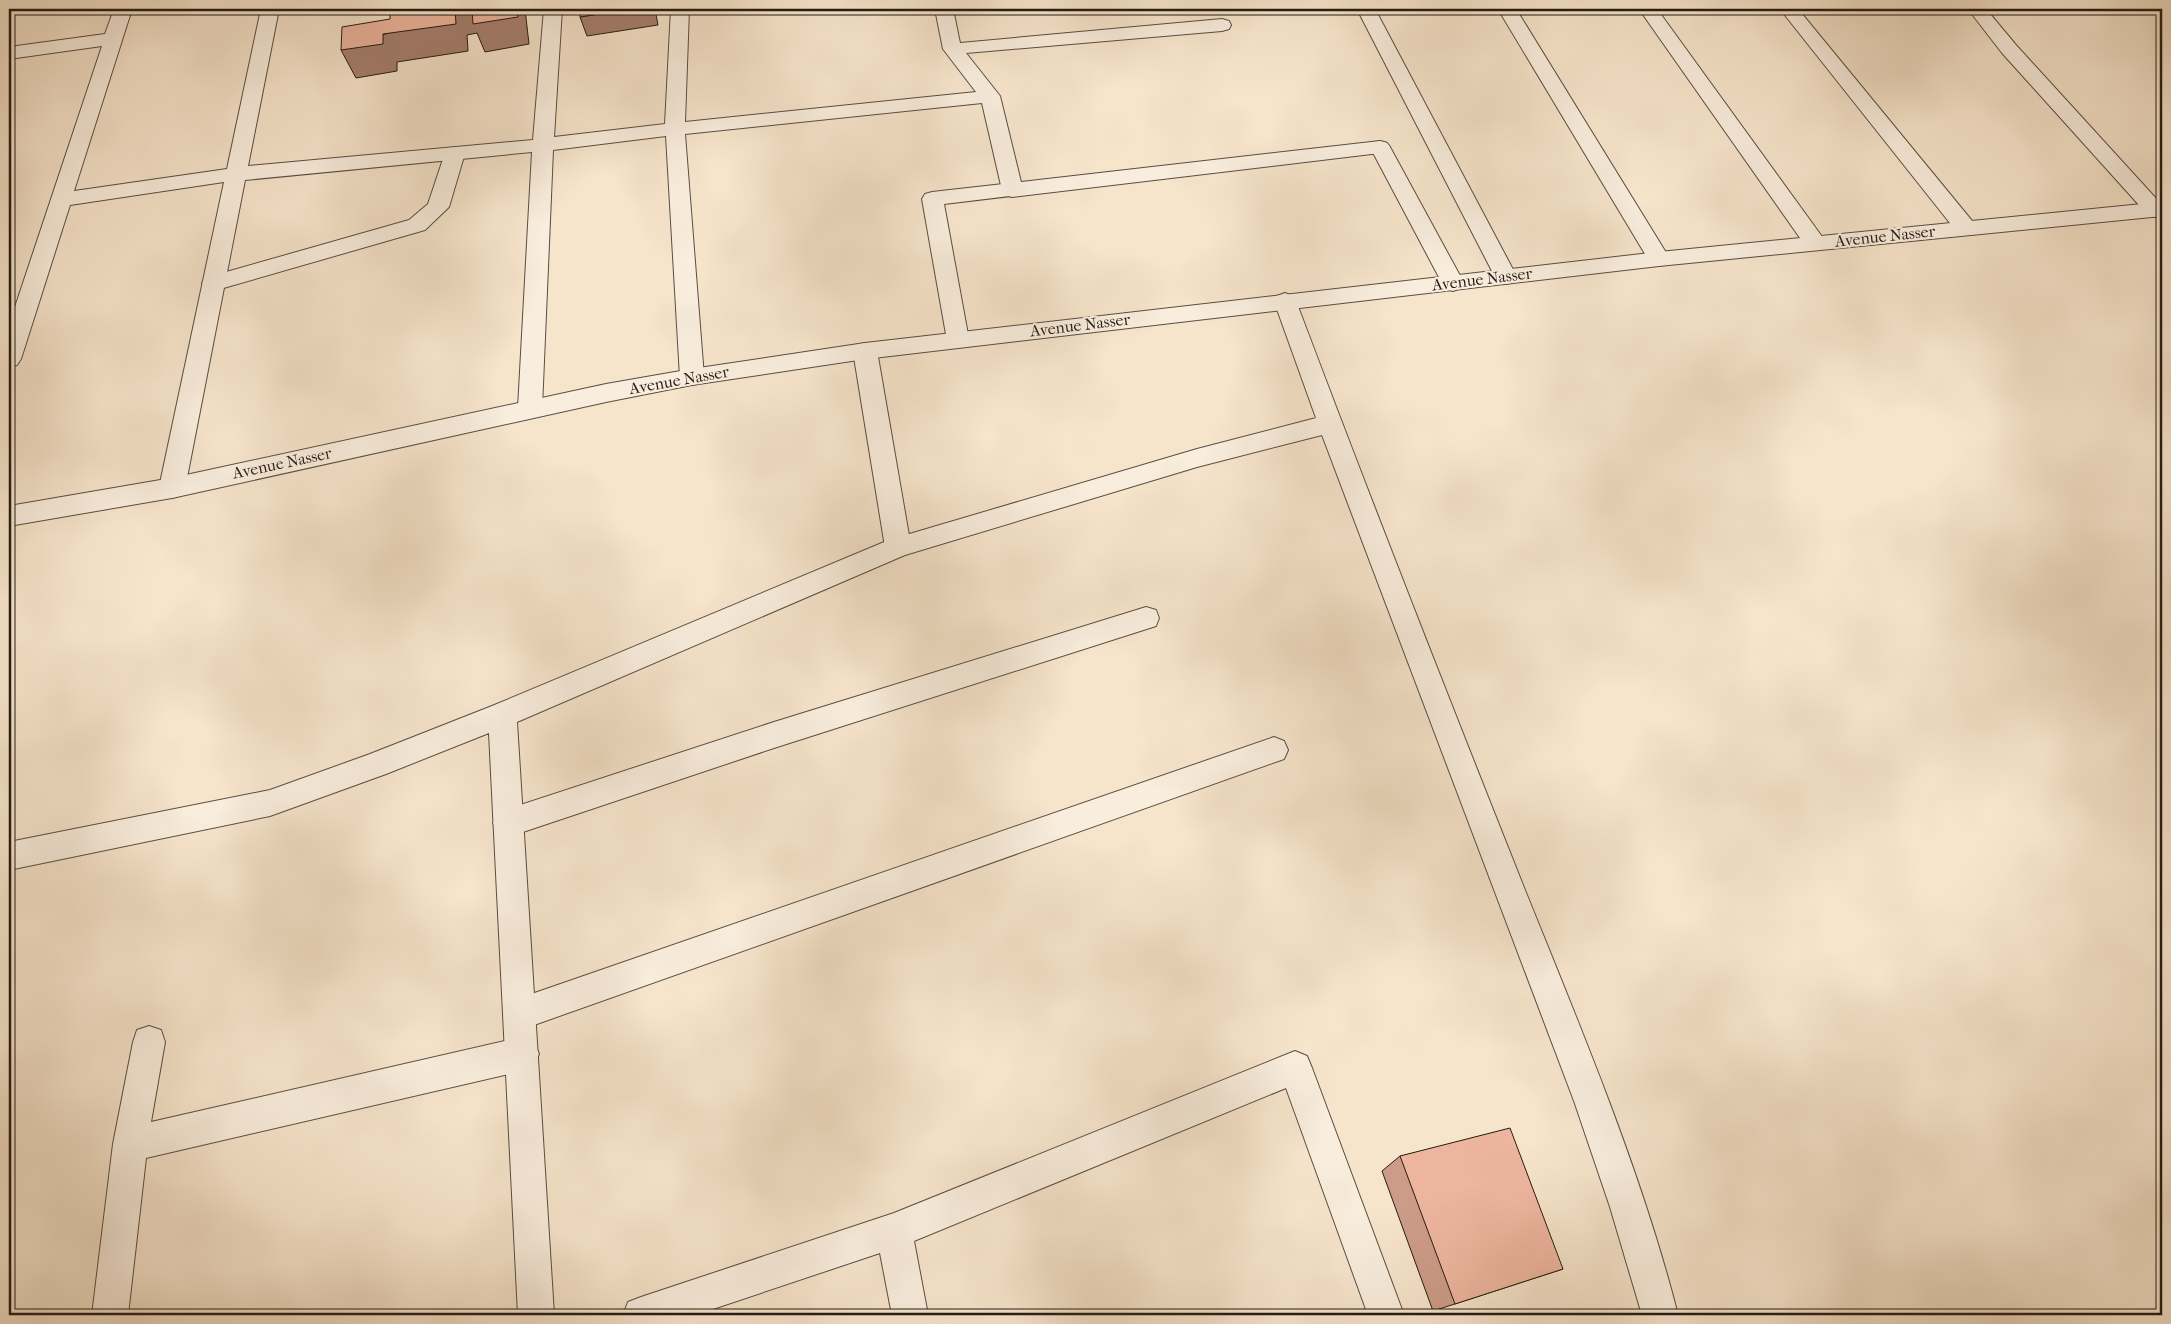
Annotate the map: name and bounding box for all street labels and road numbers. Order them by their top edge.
street label: Avenue Nasser [1833,221,1936,251]
street label: Avenue Nasser [1430,263,1533,295]
street label: Avenue Nasser [1028,309,1131,341]
street label: Avenue Nasser [627,362,730,398]
street label: Avenue Nasser [230,443,333,483]

